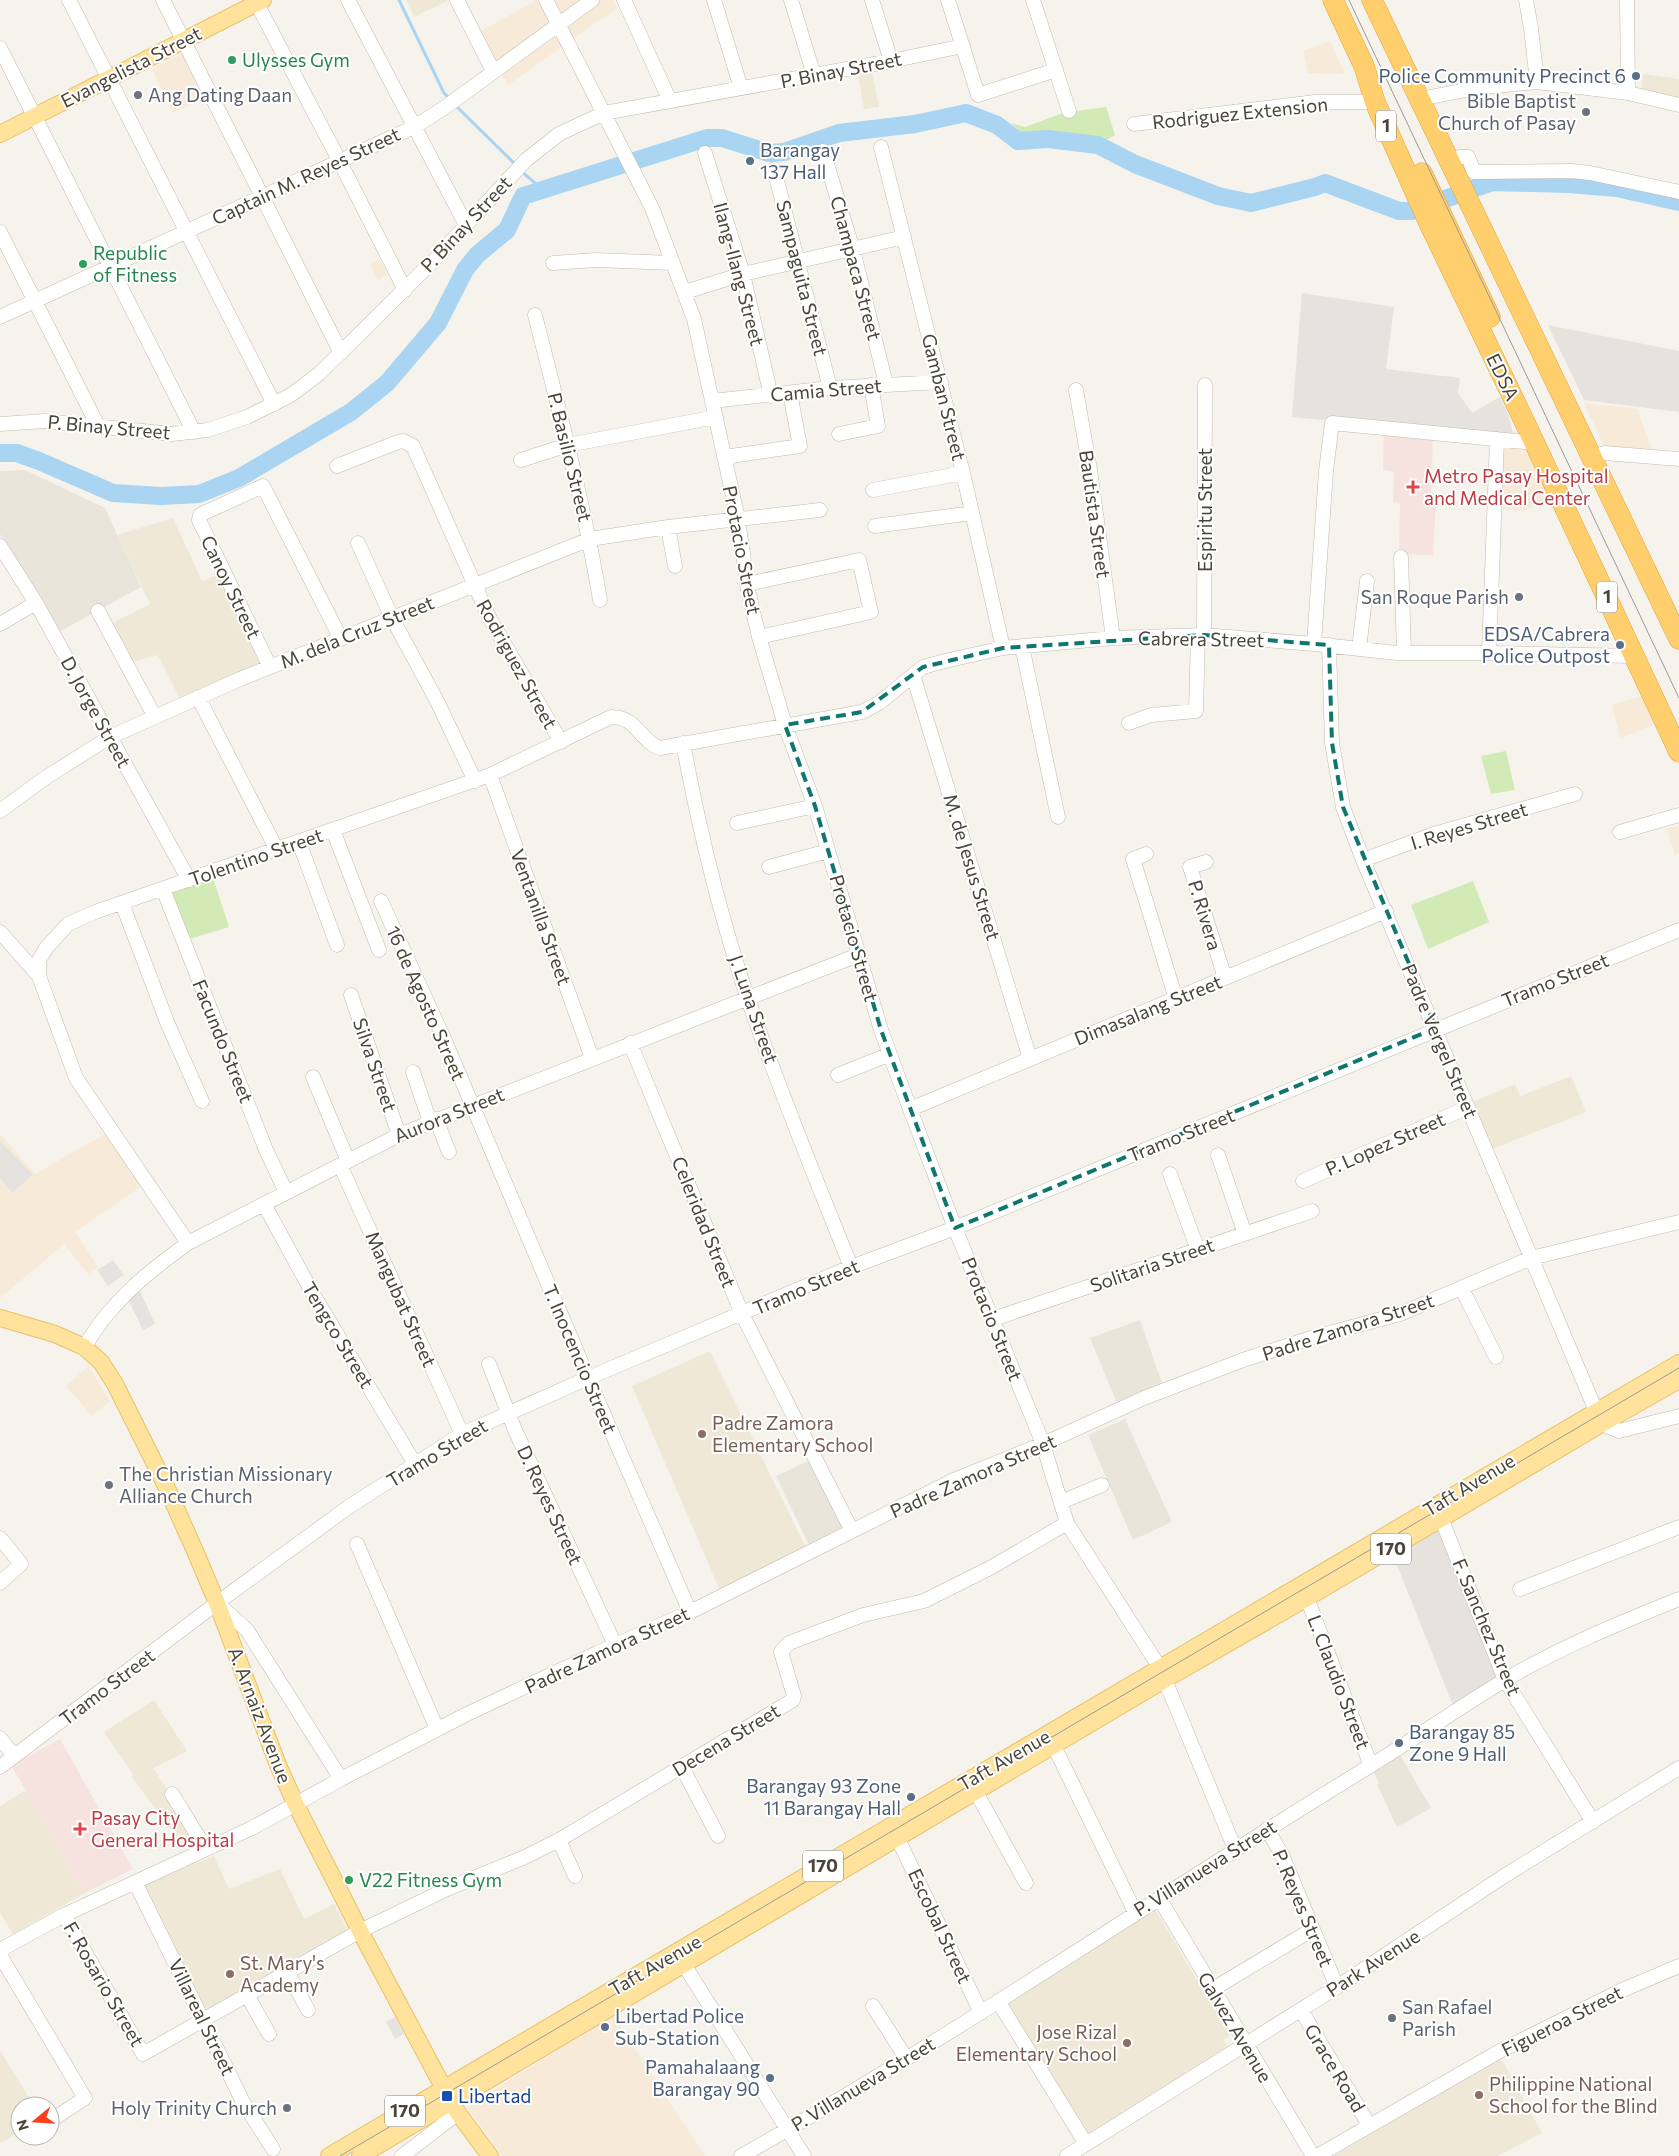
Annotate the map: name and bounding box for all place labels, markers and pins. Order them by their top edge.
place label: Ulysses Gym [242,48,350,71]
marker: Ulysses Gym [226,54,238,66]
place label: Police Community Precinct 6 [1378,64,1626,87]
marker: Police Community Precinct 6 [1630,70,1642,82]
place label: Ang Dating Daan [148,83,292,106]
marker: Ang Dating Daan [132,89,144,101]
place label: Bible Baptist Church of Pasay [1438,89,1576,134]
marker: Bible Baptist Church of Pasay [1580,106,1592,118]
place label: Barangay 137 Hall [760,138,840,183]
marker: Barangay 137 Hall [744,155,756,167]
place label: Republic of Fitness [93,241,177,286]
marker: Republic of Fitness [77,258,89,270]
place label: Metro Pasay Hospital and Medical Center [1424,464,1609,509]
marker: Metro Pasay Hospital and Medical Center [1406,480,1420,494]
place label: San Roque Parish [1361,585,1509,608]
marker: San Roque Parish [1513,591,1525,603]
place label: EDSA/Cabrera Police Outpost [1482,622,1610,667]
marker: EDSA/Cabrera Police Outpost [1614,639,1626,651]
place label: Padre Zamora Elementary School [712,1411,873,1456]
marker: Padre Zamora Elementary School [696,1428,708,1440]
place label: The Christian Missionary Alliance Church [119,1462,333,1507]
marker: The Christian Missionary Alliance Church [103,1479,115,1491]
place label: Barangay 85 Zone 9 Hall [1409,1720,1515,1765]
marker: Barangay 85 Zone 9 Hall [1393,1737,1405,1749]
place label: Barangay 93 Zone 11 Barangay Hall [746,1774,901,1819]
marker: Barangay 93 Zone 11 Barangay Hall [905,1791,917,1803]
place label: Pasay City General Hospital [91,1806,234,1851]
marker: Pasay City General Hospital [73,1822,87,1836]
place label: V22 Fitness Gym [359,1868,502,1891]
marker: V22 Fitness Gym [343,1874,355,1886]
place label: St. Mary's Academy [240,1951,325,1996]
marker: St. Mary's Academy [224,1968,236,1980]
place label: San Rafael Parish [1402,1995,1492,2040]
place label: Libertad Police Sub-Station [615,2004,744,2049]
marker: San Rafael Parish [1386,2012,1398,2024]
place label: Jose Rizal Elementary School [956,2020,1117,2065]
marker: Libertad Police Sub-Station [599,2021,611,2033]
marker: Jose Rizal Elementary School [1121,2037,1133,2049]
place label: Pamahalaang Barangay 90 [645,2055,760,2100]
marker: Pamahalaang Barangay 90 [764,2072,776,2084]
place label: Philippine National School for the Blind [1489,2072,1657,2117]
place label: Libertad [458,2084,531,2107]
marker: Libertad [440,2089,454,2103]
marker: Philippine National School for the Blind [1473,2089,1485,2101]
place label: Holy Trinity Church [111,2096,277,2119]
marker: Holy Trinity Church [281,2102,293,2114]

